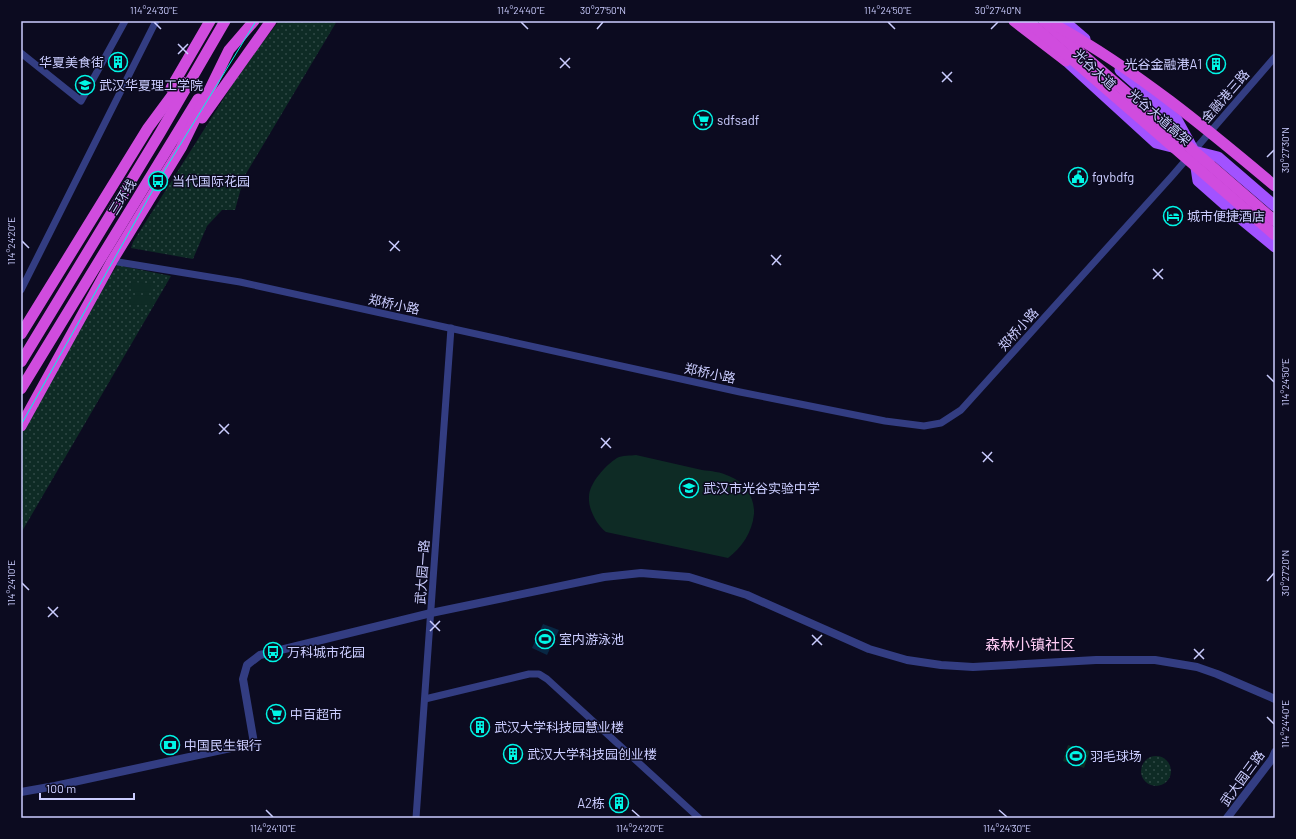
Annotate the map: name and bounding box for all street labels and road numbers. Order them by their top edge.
street label: 光谷大道 [1071,45,1119,93]
street label: 金融港三路 [1198,66,1252,126]
street label: 光谷大道高架 [1125,85,1195,149]
street label: 三环线 [105,176,139,218]
street label: 郑桥小路 [367,291,421,317]
street label: 郑桥小路 [995,304,1041,354]
street label: 郑桥小路 [683,360,737,386]
street label: 武大园一路 [412,539,432,605]
street label: 武大园三路 [1216,747,1268,809]

